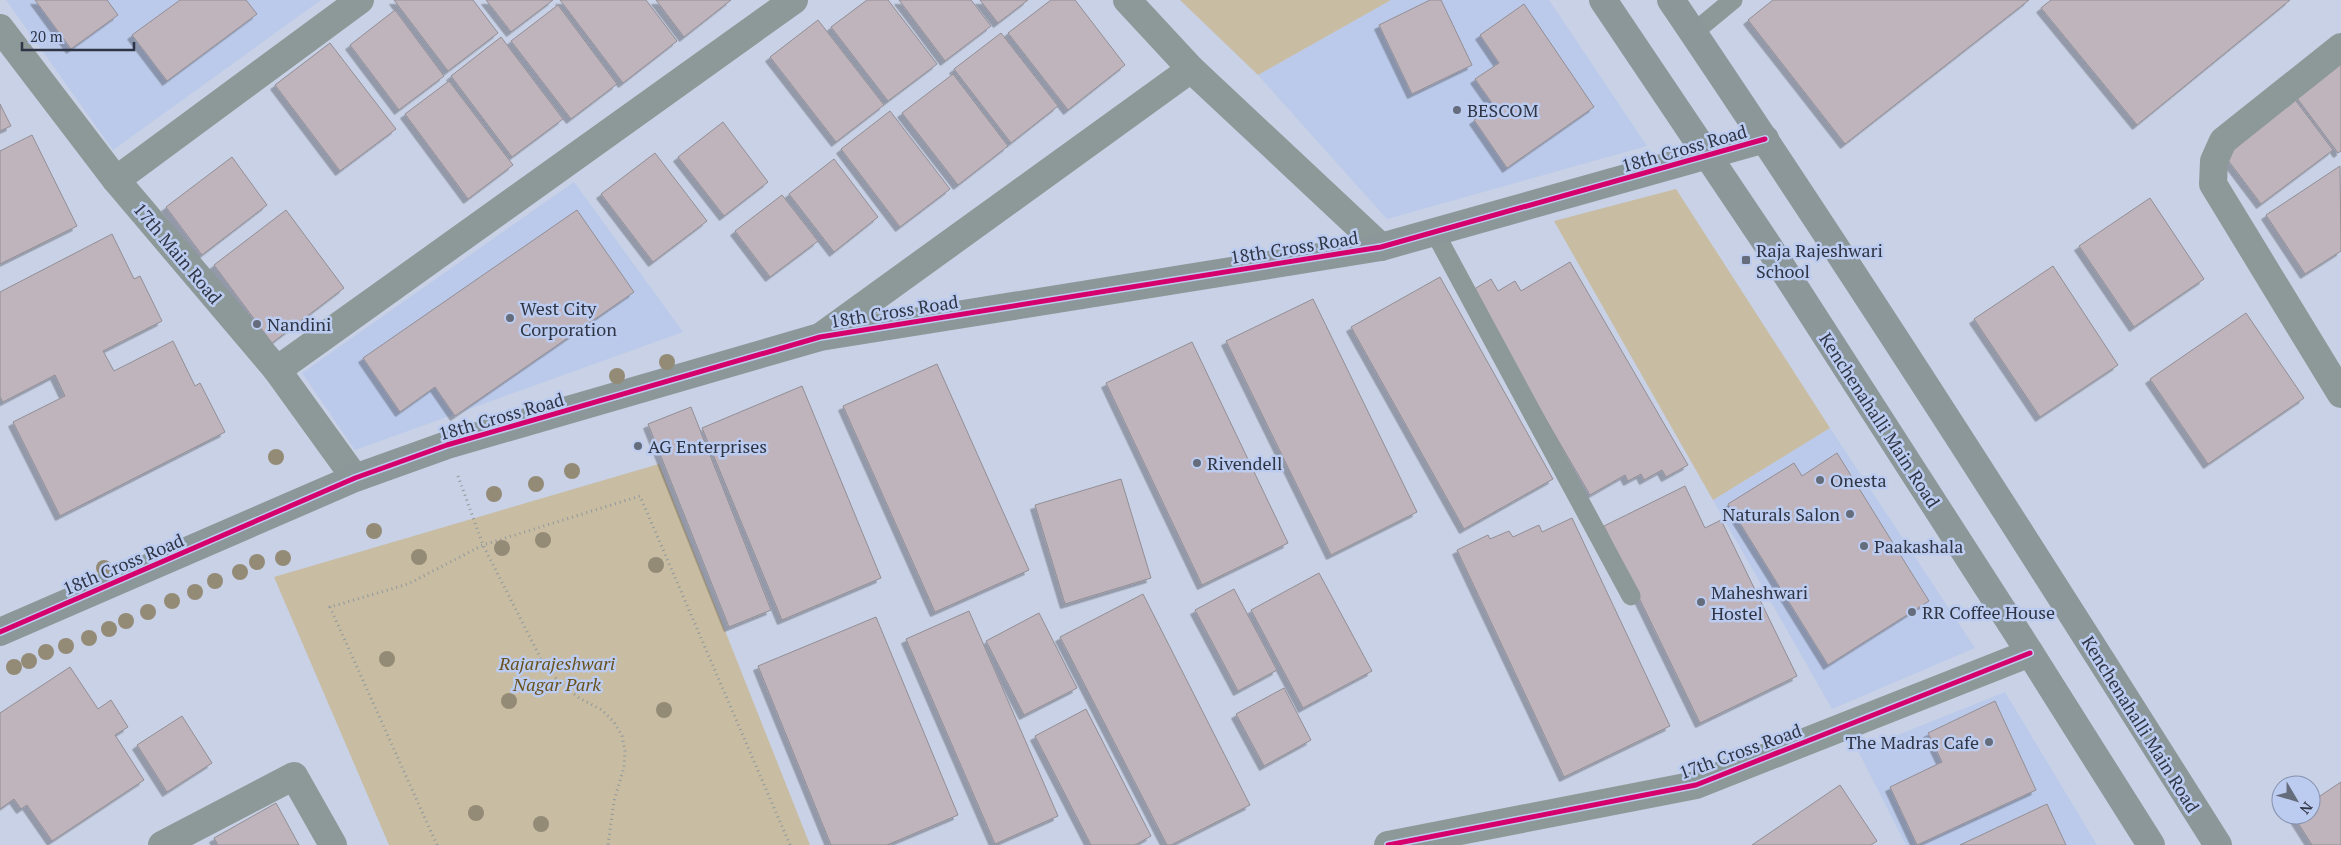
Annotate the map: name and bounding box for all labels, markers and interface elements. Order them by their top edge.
scale bar [22,20,135,52]
text: 20 m [30,26,63,46]
place label: BESCOM [1467,98,1539,122]
marker: BESCOM [1451,104,1463,116]
street label: 18th Cross Road [1619,119,1749,177]
street label: 17th Main Road [129,197,227,309]
street label: 18th Cross Road [1228,225,1360,269]
place label: Raja Rajeshwari School [1756,238,1883,283]
marker: Raja Rajeshwari School [1740,254,1752,266]
street label: 18th Cross Road [828,289,960,333]
place label: West City Corporation [520,296,617,341]
place label: Nandini [267,312,331,336]
marker: West City Corporation [504,312,516,324]
marker: Nandini [251,318,263,330]
street label: Kenchenahalli Main Road [1814,328,1946,512]
street label: 18th Cross Road [436,387,566,445]
place label: AG Enterprises [648,434,767,458]
marker: AG Enterprises [632,440,644,452]
place label: Rivendell [1207,451,1282,475]
marker: Rivendell [1191,457,1203,469]
place label: Onesta [1830,468,1887,492]
marker: Onesta [1814,474,1826,486]
place label: Naturals Salon [1722,502,1840,526]
marker: Naturals Salon [1844,508,1856,520]
street label: 18th Cross Road [59,528,187,600]
place label: Paakashala [1874,534,1963,558]
marker: Paakashala [1858,540,1870,552]
place label: Maheshwari Hostel [1711,580,1808,625]
marker: Maheshwari Hostel [1695,596,1707,608]
place label: RR Coffee House [1922,600,2055,624]
marker: RR Coffee House [1906,606,1918,618]
street label: Kenchenahalli Main Road [2077,631,2205,817]
park label: Rajarajeshwari Nagar Park [498,651,615,696]
street label: 17th Cross Road [1675,718,1805,784]
place label: The Madras Cafe [1845,730,1979,754]
marker: The Madras Cafe [1983,736,1995,748]
north arrow [2271,775,2321,825]
text: N [2296,798,2317,819]

